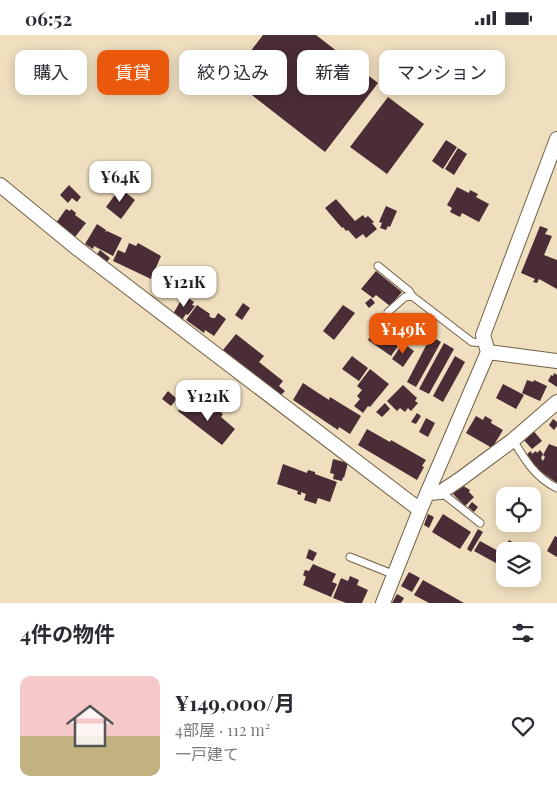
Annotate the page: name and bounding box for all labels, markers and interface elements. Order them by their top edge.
text: 06:52 [25,5,72,31]
chip: 購入 [15,50,87,95]
chip: 賃貸 [97,50,169,95]
chip: 絞り込み [179,50,287,95]
chip: 新着 [297,50,369,95]
chip: マンション [379,50,505,95]
pin: ¥64K [90,161,150,203]
text: ¥64K [100,166,140,187]
pin: ¥121K [149,265,219,308]
text: ¥121K [163,271,205,292]
pin: ¥149K [368,313,438,355]
text: ¥149K [380,318,426,339]
pin: ¥121K [173,379,243,422]
text: ¥121K [187,385,229,406]
map controls [496,487,541,587]
button: locate [496,487,541,532]
button: layers [496,542,541,587]
text: 4件の物件 [20,619,115,647]
icon: filters [509,619,537,647]
text: ¥149,000/月 [175,688,295,716]
icon: home [60,696,120,756]
icon: heart [509,712,537,740]
text: 4部屋 · 112 m² [175,719,270,740]
text: 一戸建て [175,743,239,764]

